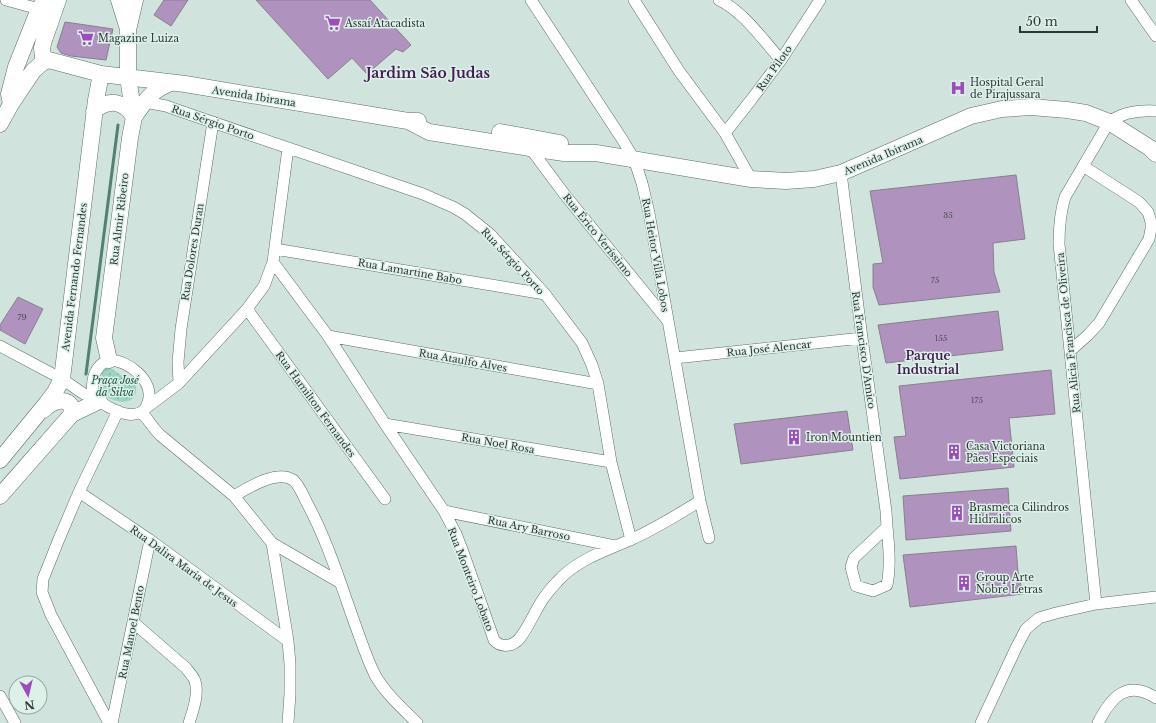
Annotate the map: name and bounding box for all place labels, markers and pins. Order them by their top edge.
supermarket icon: Assaí Atacadista [324,14,342,32]
place label: Assaí Atacadista [344,17,426,30]
supermarket icon: Magazine Luiza [77,29,95,47]
place label: Magazine Luiza [98,32,179,45]
place label: Hospital Geral de Pirajussara [970,76,1044,101]
hospital icon: Hospital Geral de Pirajussara [949,79,967,97]
building icon: Iron Mountien [785,428,803,446]
place label: Iron Mountien [806,431,882,444]
place label: Casa Victoriana Pães Especiais [966,440,1045,465]
building icon: Casa Victoriana Pães Especiais [945,443,963,461]
place label: Brasmeca Cilindros Hidralicos [969,501,1070,526]
building icon: Brasmeca Cilindros Hidralicos [948,504,966,522]
place label: Group Arte Nobre Letras [976,571,1043,596]
building icon: Group Arte Nobre Letras [955,574,973,592]

